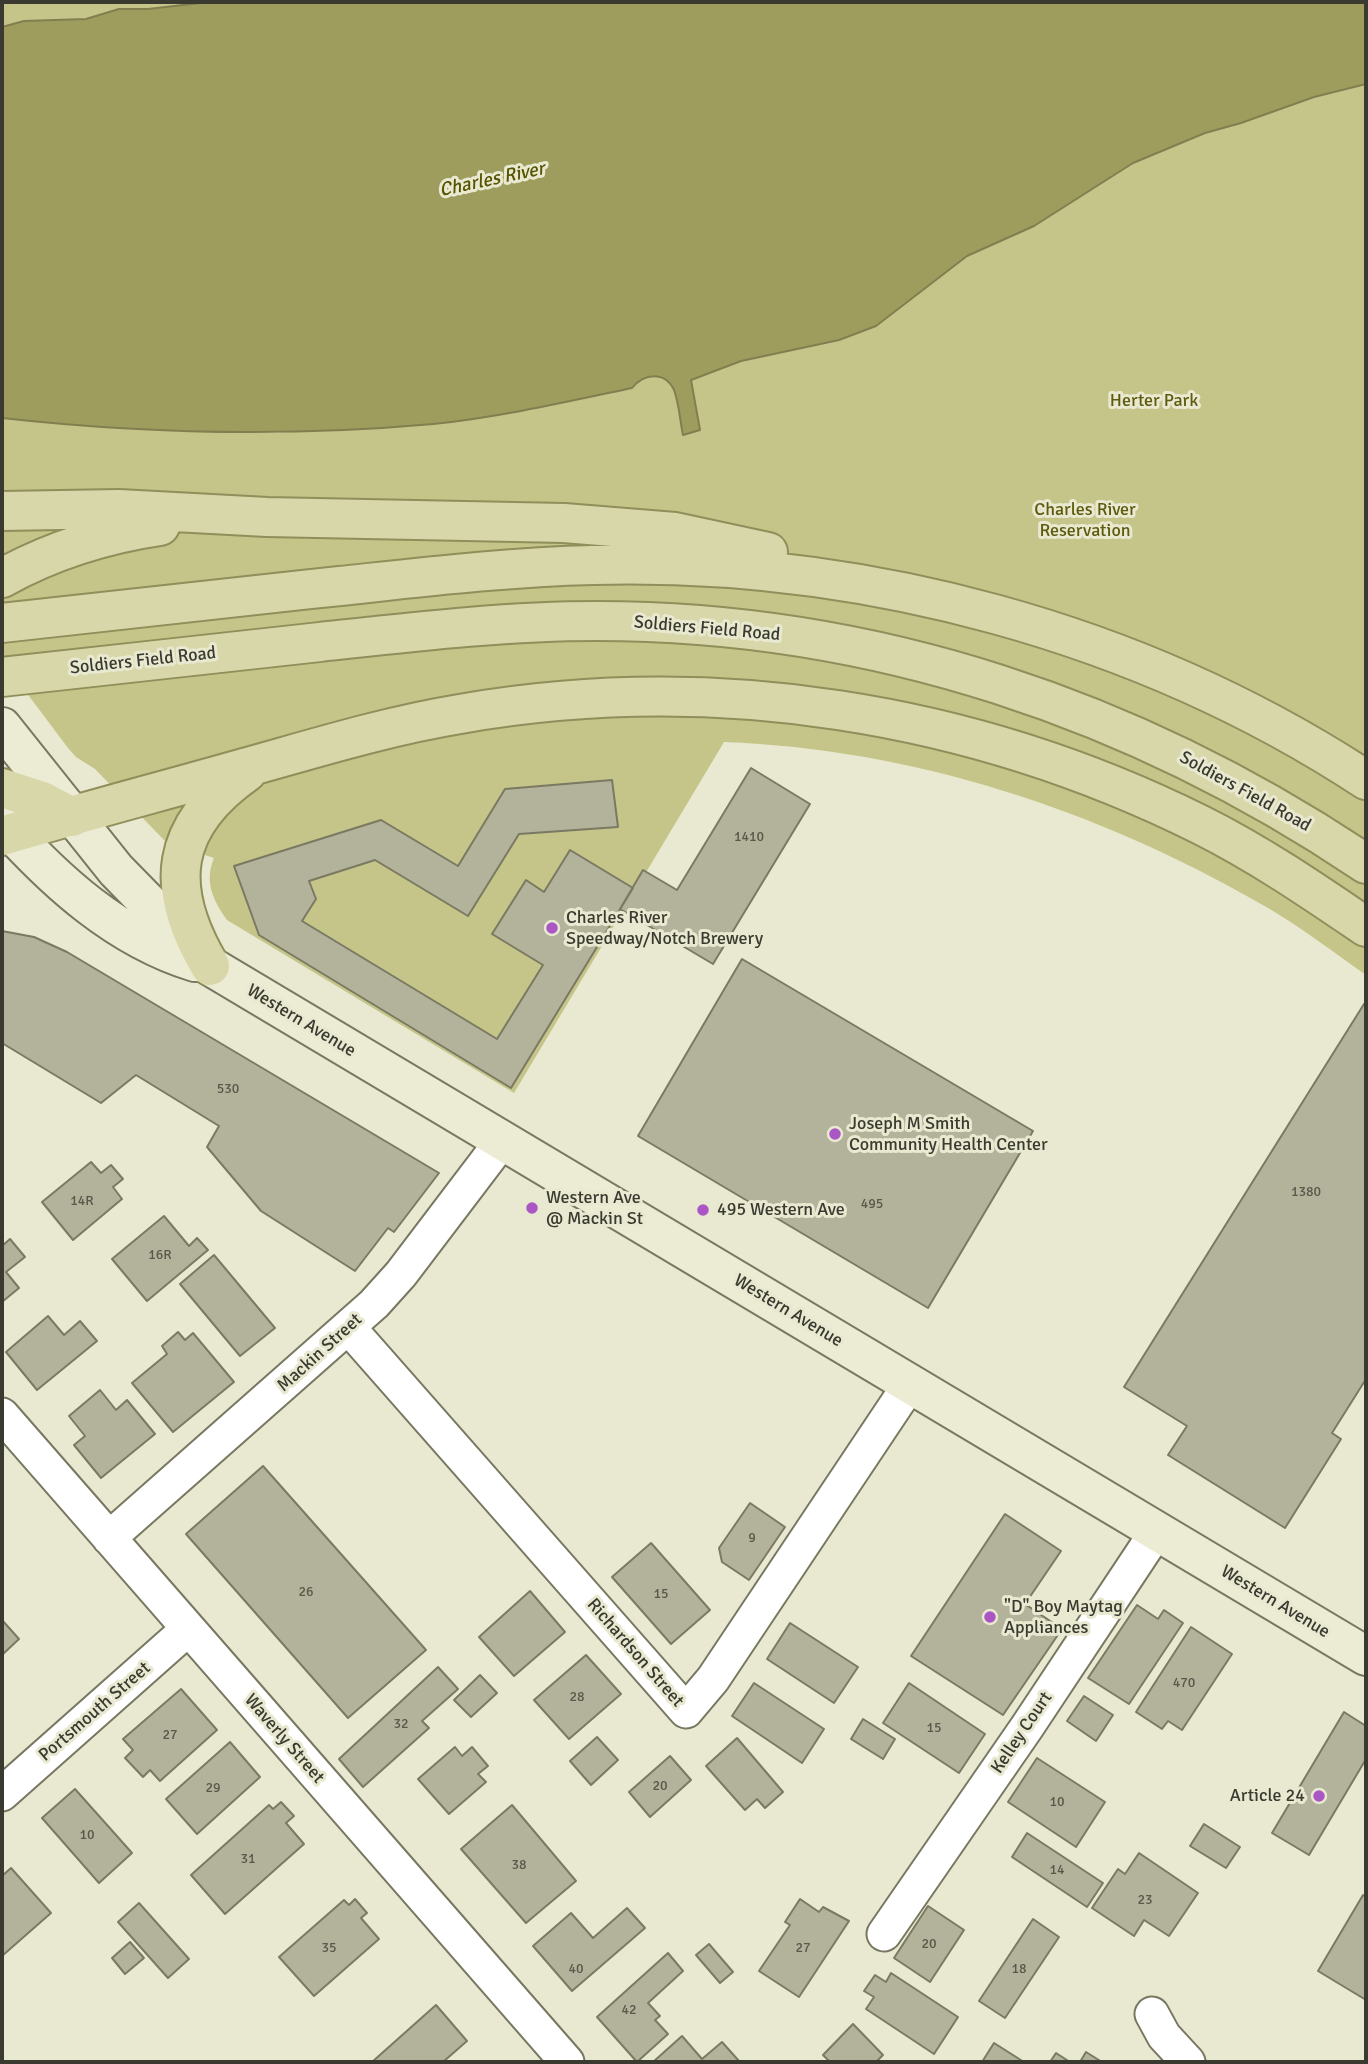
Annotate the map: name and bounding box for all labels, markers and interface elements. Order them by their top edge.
water label: Charles River [437,158,547,202]
park label: Herter Park [1110,390,1198,412]
park label: Charles River Reservation [1034,499,1136,542]
street label: Soldiers Field Road [633,612,781,646]
street label: Soldiers Field Road [69,643,217,679]
street label: Soldiers Field Road [1176,747,1314,837]
house number: 1410 [734,829,764,845]
place label: Charles River Speedway/Notch Brewery [566,907,763,950]
marker: Charles River Speedway/Notch Brewery [544,920,560,936]
street label: Western Avenue [243,980,359,1062]
house number: 530 [217,1081,239,1097]
place label: Joseph M Smith Community Health Center [849,1113,1048,1156]
marker: Joseph M Smith Community Health Center [827,1126,843,1142]
house number: 1380 [1291,1184,1321,1200]
place label: Western Ave @ Mackin St [546,1187,643,1230]
house number: 14R [70,1193,94,1209]
house number: 495 [861,1196,883,1212]
place label: 495 Western Ave [717,1199,845,1221]
marker: Western Ave @ Mackin St [524,1200,540,1216]
marker: 495 Western Ave [695,1202,711,1218]
house number: 16R [148,1247,172,1263]
street label: Western Avenue [730,1270,846,1352]
street label: Mackin Street [273,1309,367,1397]
house number: 9 [748,1530,756,1546]
street label: Western Avenue [1217,1561,1333,1643]
house number: 26 [298,1584,314,1600]
house number: 15 [653,1586,669,1602]
street label: Richardson Street [582,1594,688,1712]
place label: "D" Boy Maytag Appliances [1004,1596,1123,1638]
marker: "D" Boy Maytag Appliances [982,1609,998,1625]
street label: Portsmouth Street [35,1658,155,1766]
house number: 470 [1173,1675,1195,1691]
street label: Kelley Court [987,1688,1057,1778]
house number: 28 [569,1689,585,1705]
street label: Waverly Street [239,1690,329,1788]
house number: 32 [393,1716,409,1732]
house number: 15 [926,1720,942,1736]
house number: 27 [162,1727,178,1743]
house number: 20 [652,1778,668,1794]
house number: 29 [205,1780,221,1796]
place label: Article 24 [1230,1785,1305,1807]
marker: Article 24 [1311,1788,1327,1804]
house number: 10 [1049,1794,1065,1810]
house number: 10 [79,1827,95,1843]
house number: 31 [240,1851,256,1867]
house number: 38 [511,1857,527,1873]
house number: 14 [1049,1862,1065,1878]
house number: 23 [1137,1892,1153,1908]
house number: 20 [921,1936,937,1952]
house number: 35 [321,1940,337,1956]
house number: 27 [795,1940,811,1956]
house number: 40 [568,1961,584,1977]
house number: 18 [1011,1961,1027,1977]
house number: 42 [621,2002,637,2018]

